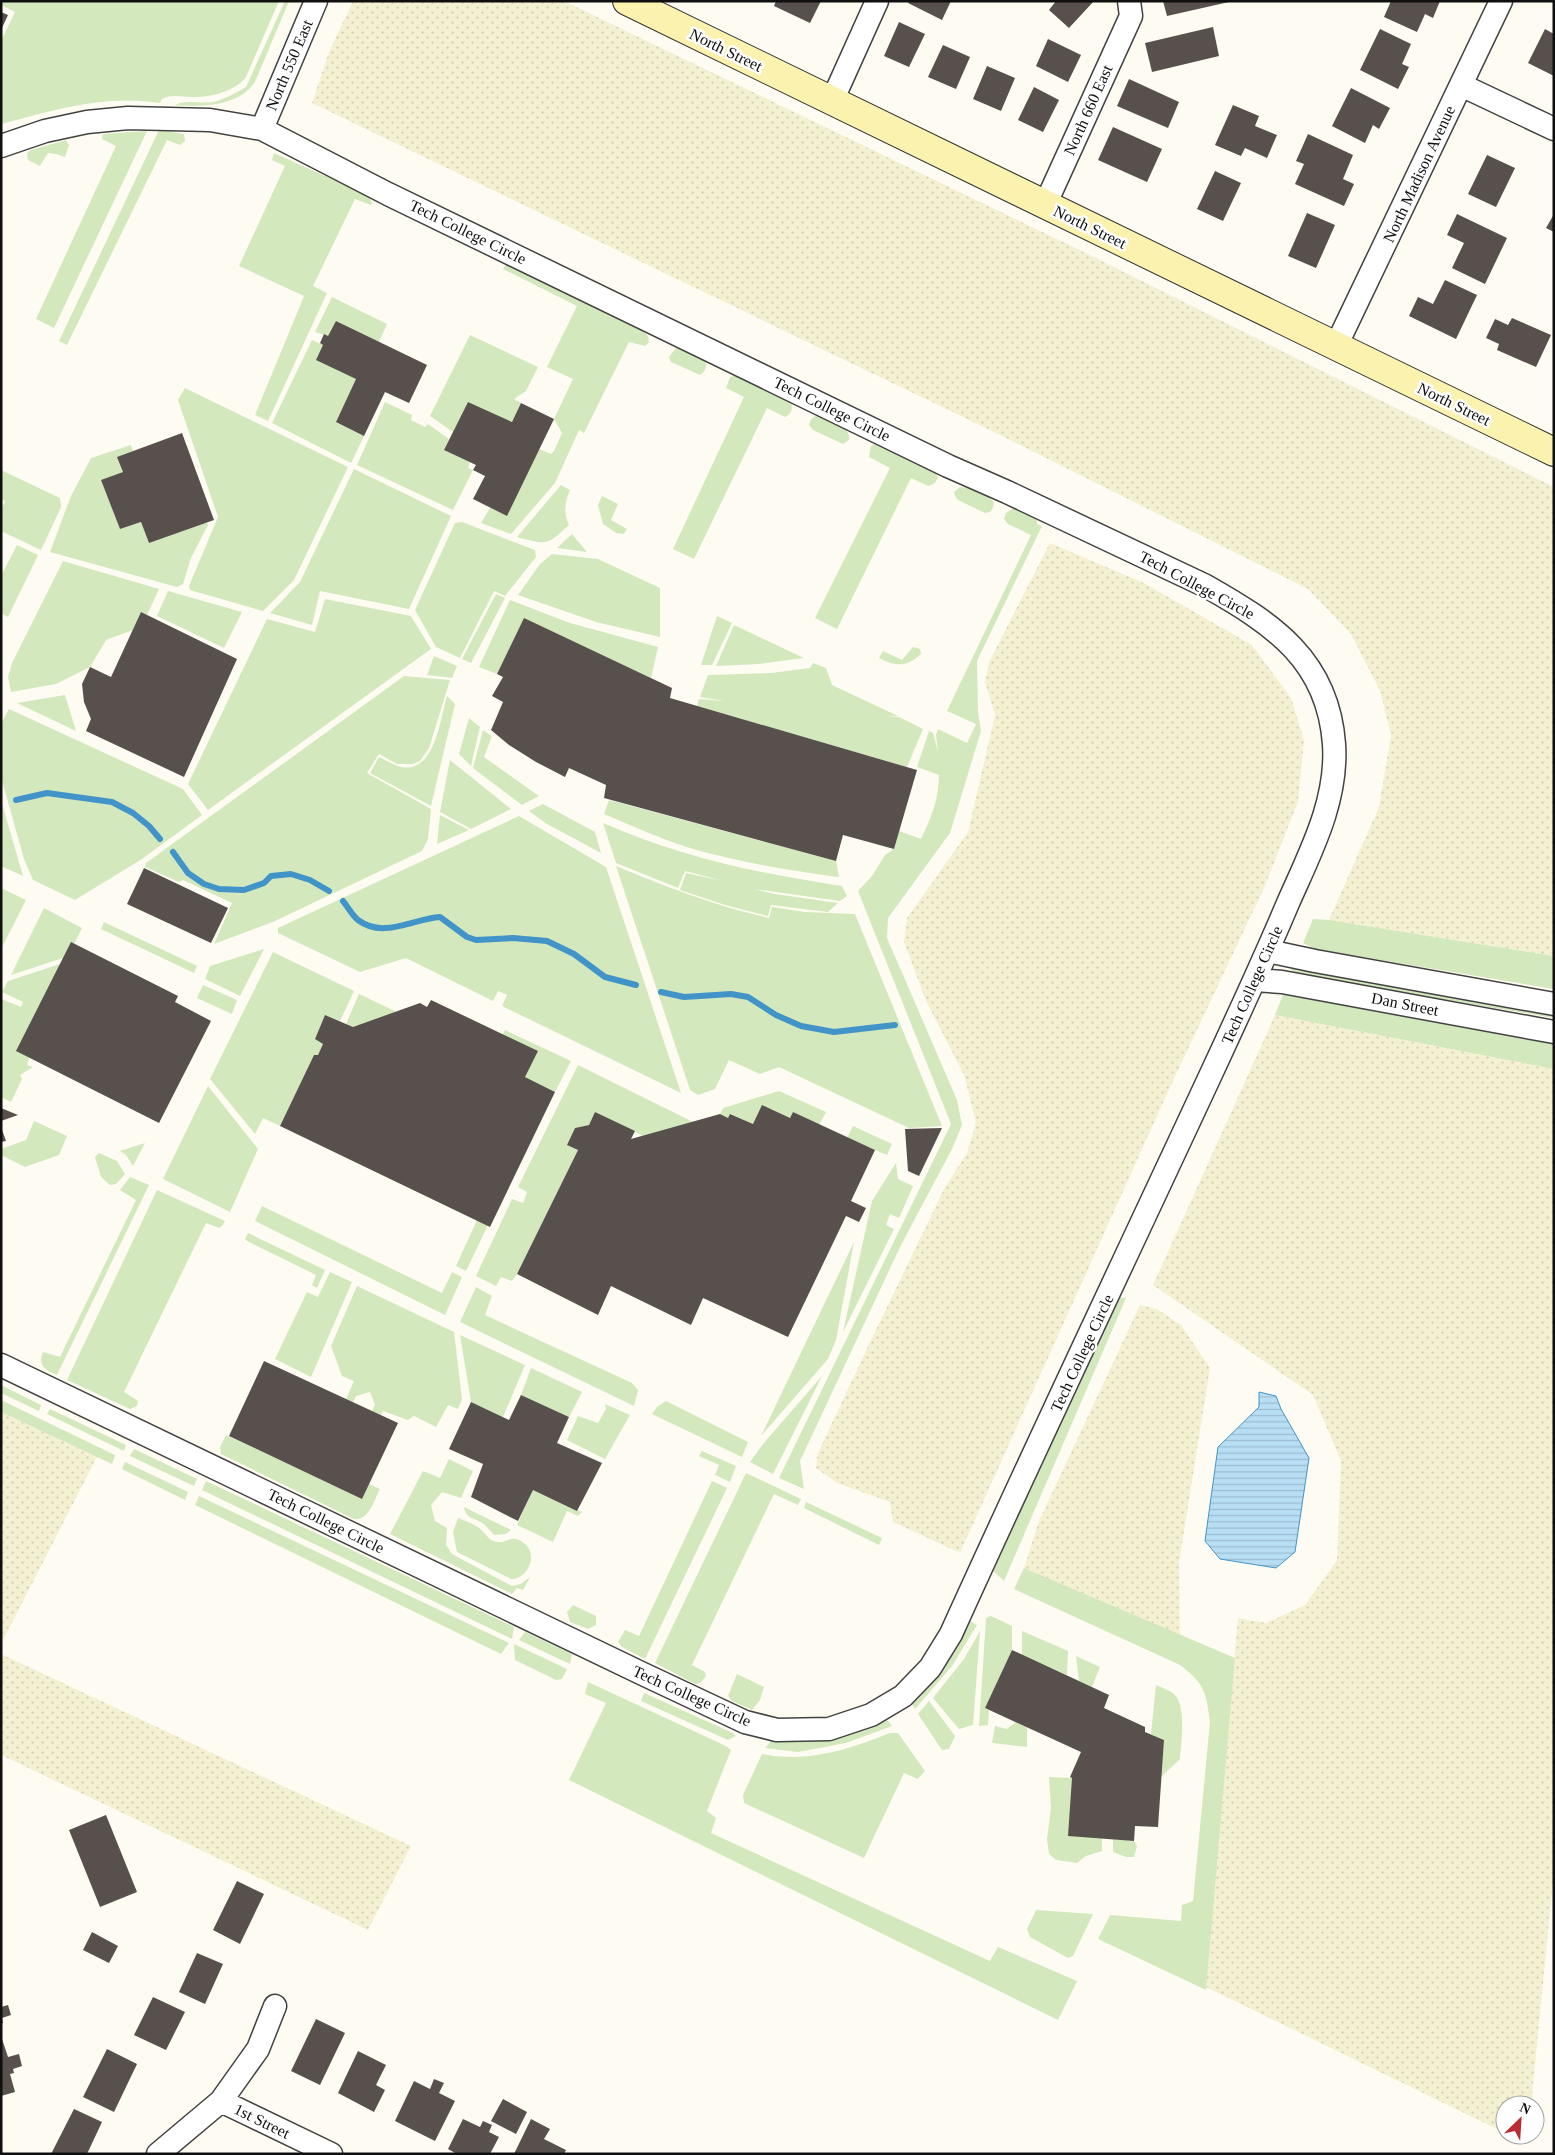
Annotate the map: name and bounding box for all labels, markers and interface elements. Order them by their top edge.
street label: North 550 East [262,17,316,113]
street label: North Street [687,25,766,75]
street label: North 660 East [1061,62,1116,158]
street label: North Madison Avenue [1380,103,1458,245]
street label: Tech College Circle [406,196,529,269]
street label: North Street [1051,202,1130,252]
street label: Tech College Circle [770,373,893,446]
street label: North Street [1415,379,1494,429]
street label: Tech College Circle [1136,548,1257,623]
street label: Tech College Circle [1218,923,1287,1047]
street label: Dan Street [1370,989,1441,1019]
street label: Tech College Circle [1047,1292,1118,1415]
street label: Tech College Circle [264,1485,387,1558]
street label: Tech College Circle [630,1662,754,1731]
north arrow [1495,2095,1545,2145]
street label: 1st Street [231,2100,293,2142]
text: N [1518,2100,1533,2118]

